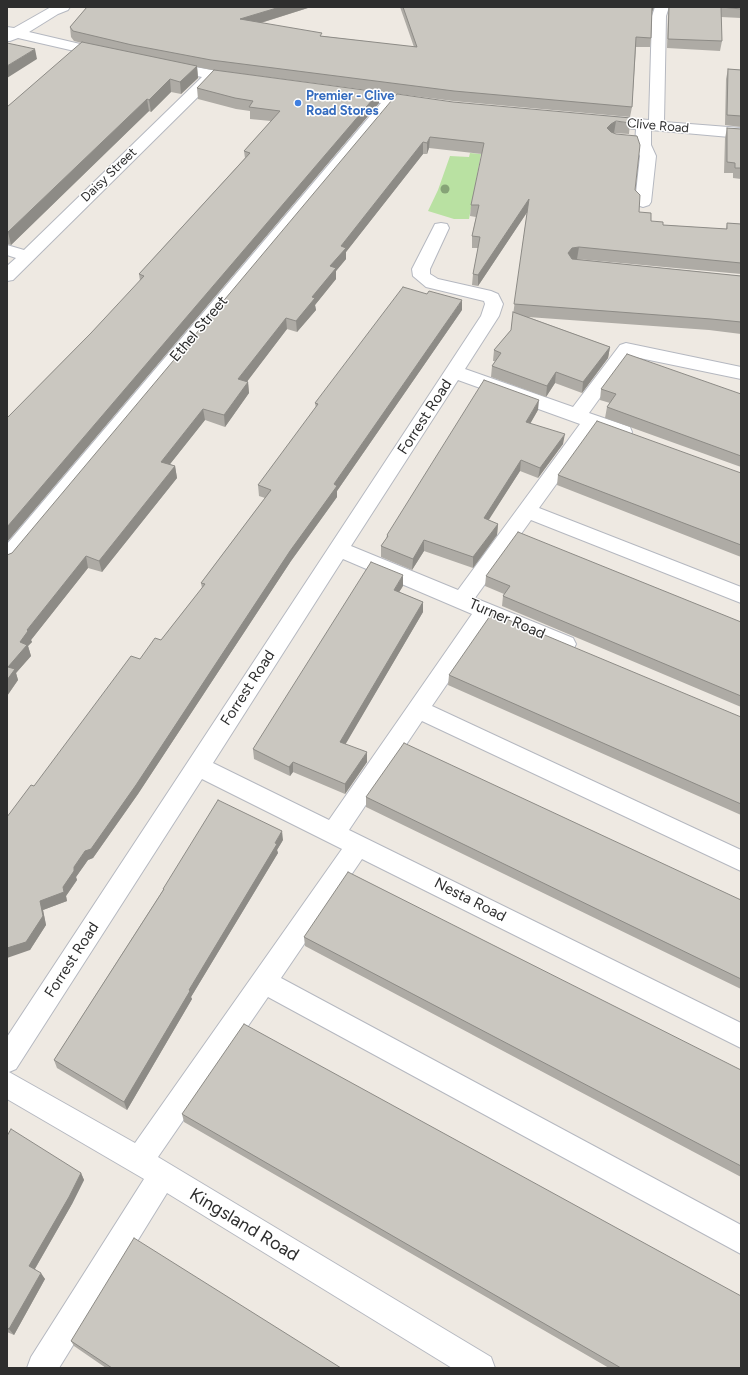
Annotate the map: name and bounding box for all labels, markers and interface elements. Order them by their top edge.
place label: Premier - Clive Road Stores [306,88,395,119]
marker: Premier - Clive Road Stores [293,98,303,108]
street label: Clive Road [626,116,690,136]
street label: Daisy Street [78,145,140,205]
street label: Ethel Street [166,293,232,365]
street label: Forrest Road [394,376,456,458]
street label: Turner Road [466,595,548,643]
street label: Forrest Road [217,647,279,729]
street label: Nesta Road [431,874,509,926]
street label: Forrest Road [41,919,103,1001]
street label: Kingsland Road [185,1184,303,1266]

